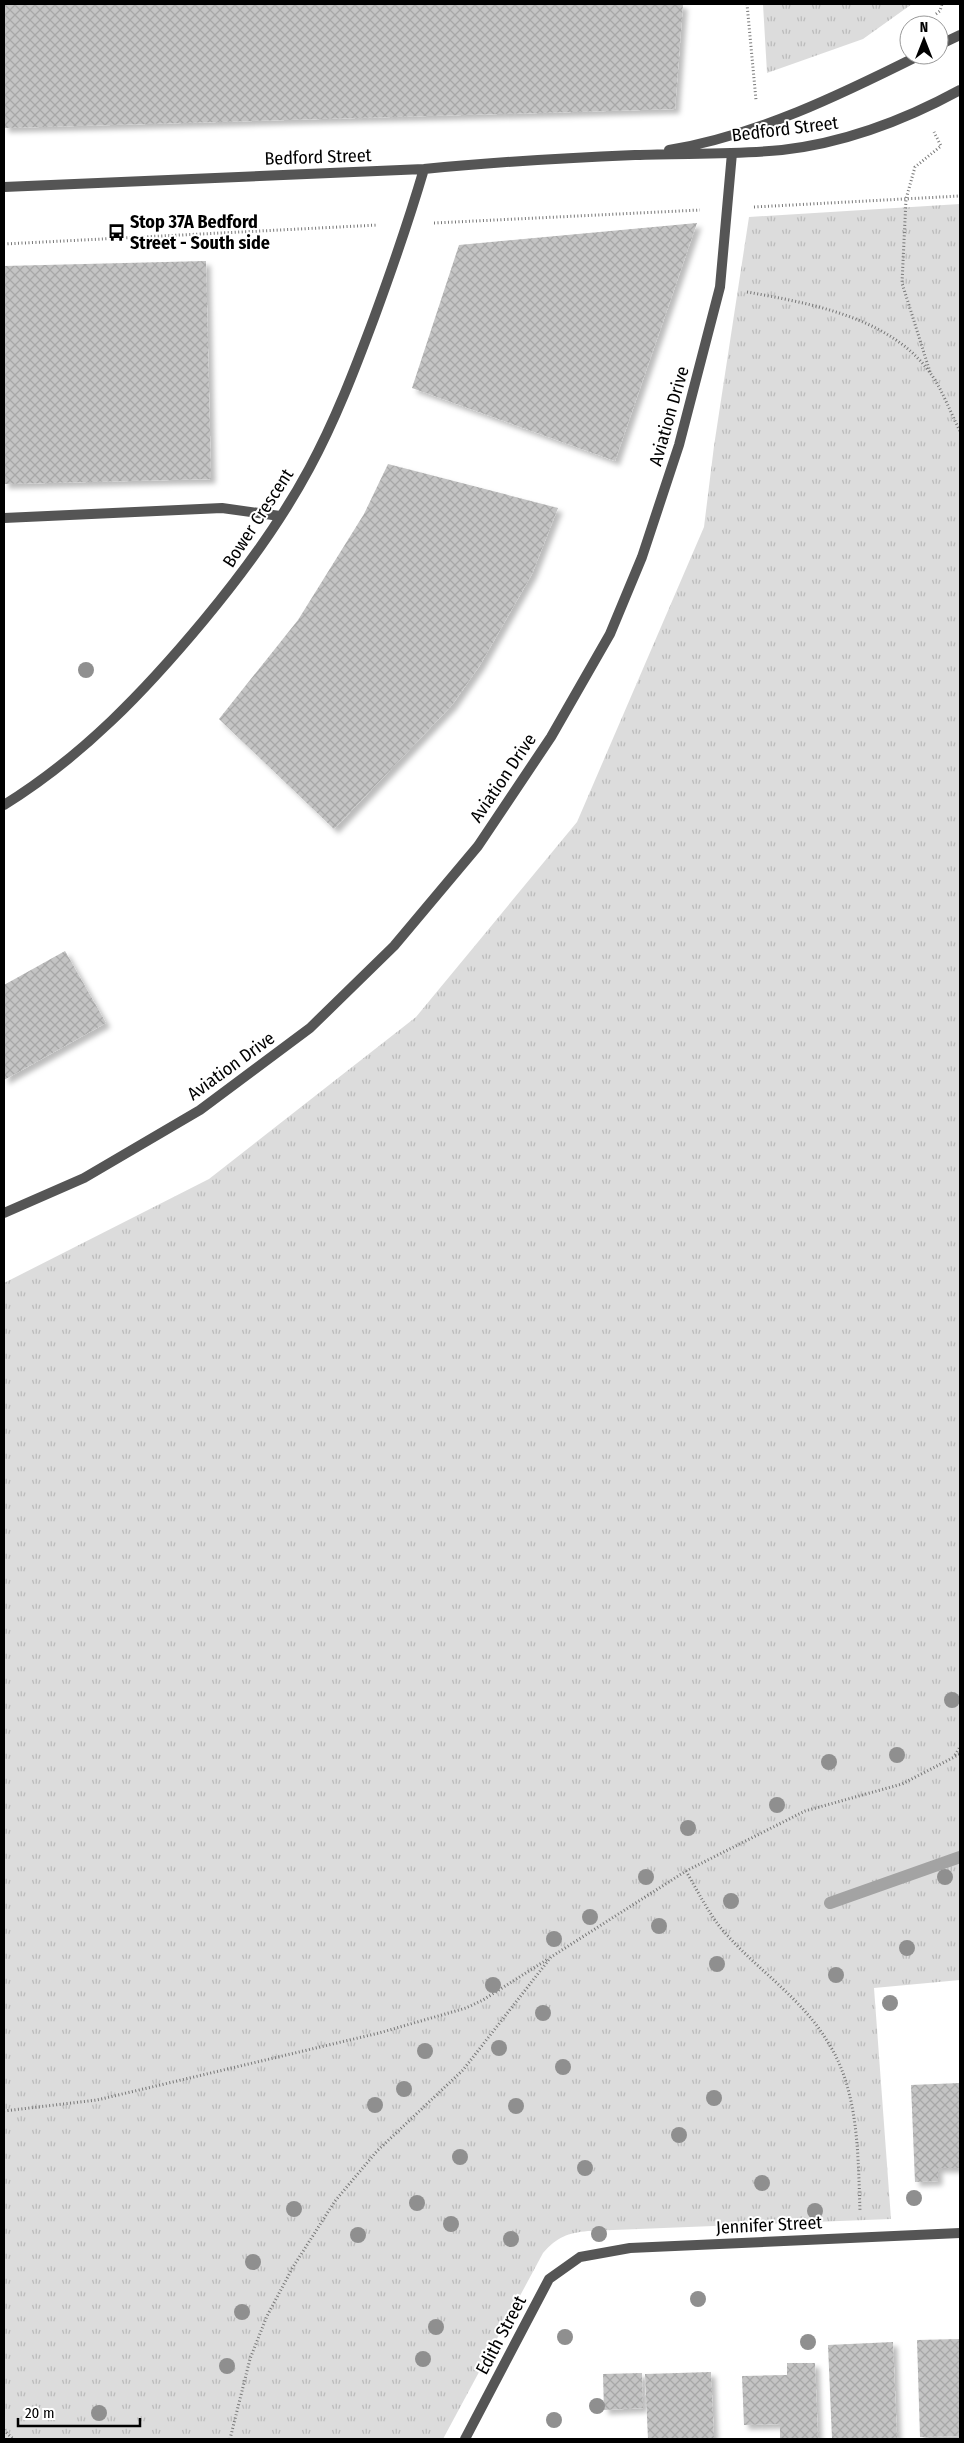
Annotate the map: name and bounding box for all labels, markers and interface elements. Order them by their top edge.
north arrow [899,15,949,65]
text: N [920,19,928,36]
street label: Bedford Street [731,112,840,146]
street label: Bedford Street [264,144,372,170]
place label: Stop 37A Bedford Street - South side [130,211,270,254]
bus stop icon: Stop 37A Bedford Street - South side [106,222,126,242]
street label: Aviation Drive [644,364,694,468]
street label: Bower Crescent [218,464,298,572]
street label: Aviation Drive [465,729,541,827]
street label: Aviation Drive [183,1027,279,1105]
street label: Jennifer Street [715,2211,823,2239]
street label: Edith Street [471,2292,531,2378]
scale bar [18,2396,140,2428]
text: 20 m [25,2404,55,2422]

